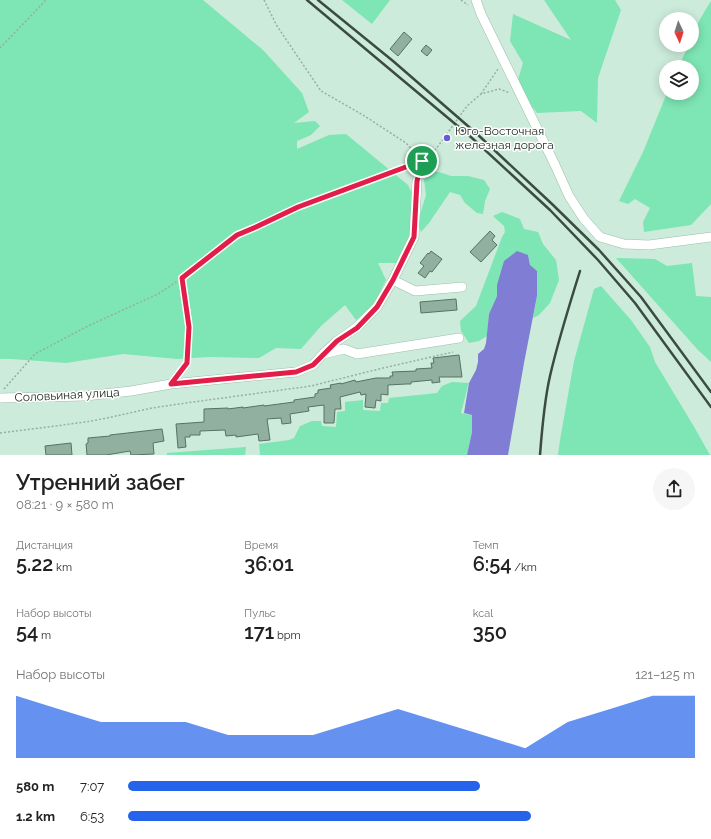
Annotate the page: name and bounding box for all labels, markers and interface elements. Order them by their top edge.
north arrow [659,12,699,52]
map controls [659,12,699,100]
button: layers [659,60,699,100]
place label: Юго-Восточная железная дорога [455,124,554,152]
marker: Юго-Восточная железная дорога [442,133,452,143]
pin [405,144,439,178]
icon: arrive [411,150,433,172]
street label: Соловьиная улица [14,385,120,405]
button: share [653,468,695,510]
text: Утренний забег [16,469,185,495]
text: 08:21 · 9 × 580 m [16,497,114,512]
text: Дистанция [16,539,73,552]
text: Время [244,539,278,552]
text: Темп [473,539,499,552]
text: 5.22 [16,552,53,576]
text: 36:01 [244,552,294,576]
text: 6:54 [473,552,512,576]
text: km [53,561,72,574]
text: /km [512,561,537,574]
text: Набор высоты [16,607,91,620]
text: Пульс [244,607,276,620]
text: kcal [473,607,493,620]
text: 54 [16,620,38,644]
text: 171 [244,620,274,644]
text: 350 [473,620,507,644]
text: m [38,629,51,642]
text: bpm [274,629,301,642]
text: Набор высоты [16,667,105,682]
text: 121–125 m [635,667,695,682]
text: 580 m [16,779,54,794]
text: 7:07 [80,779,104,794]
text: 1.2 km [16,809,55,824]
text: 6:53 [80,809,104,824]

